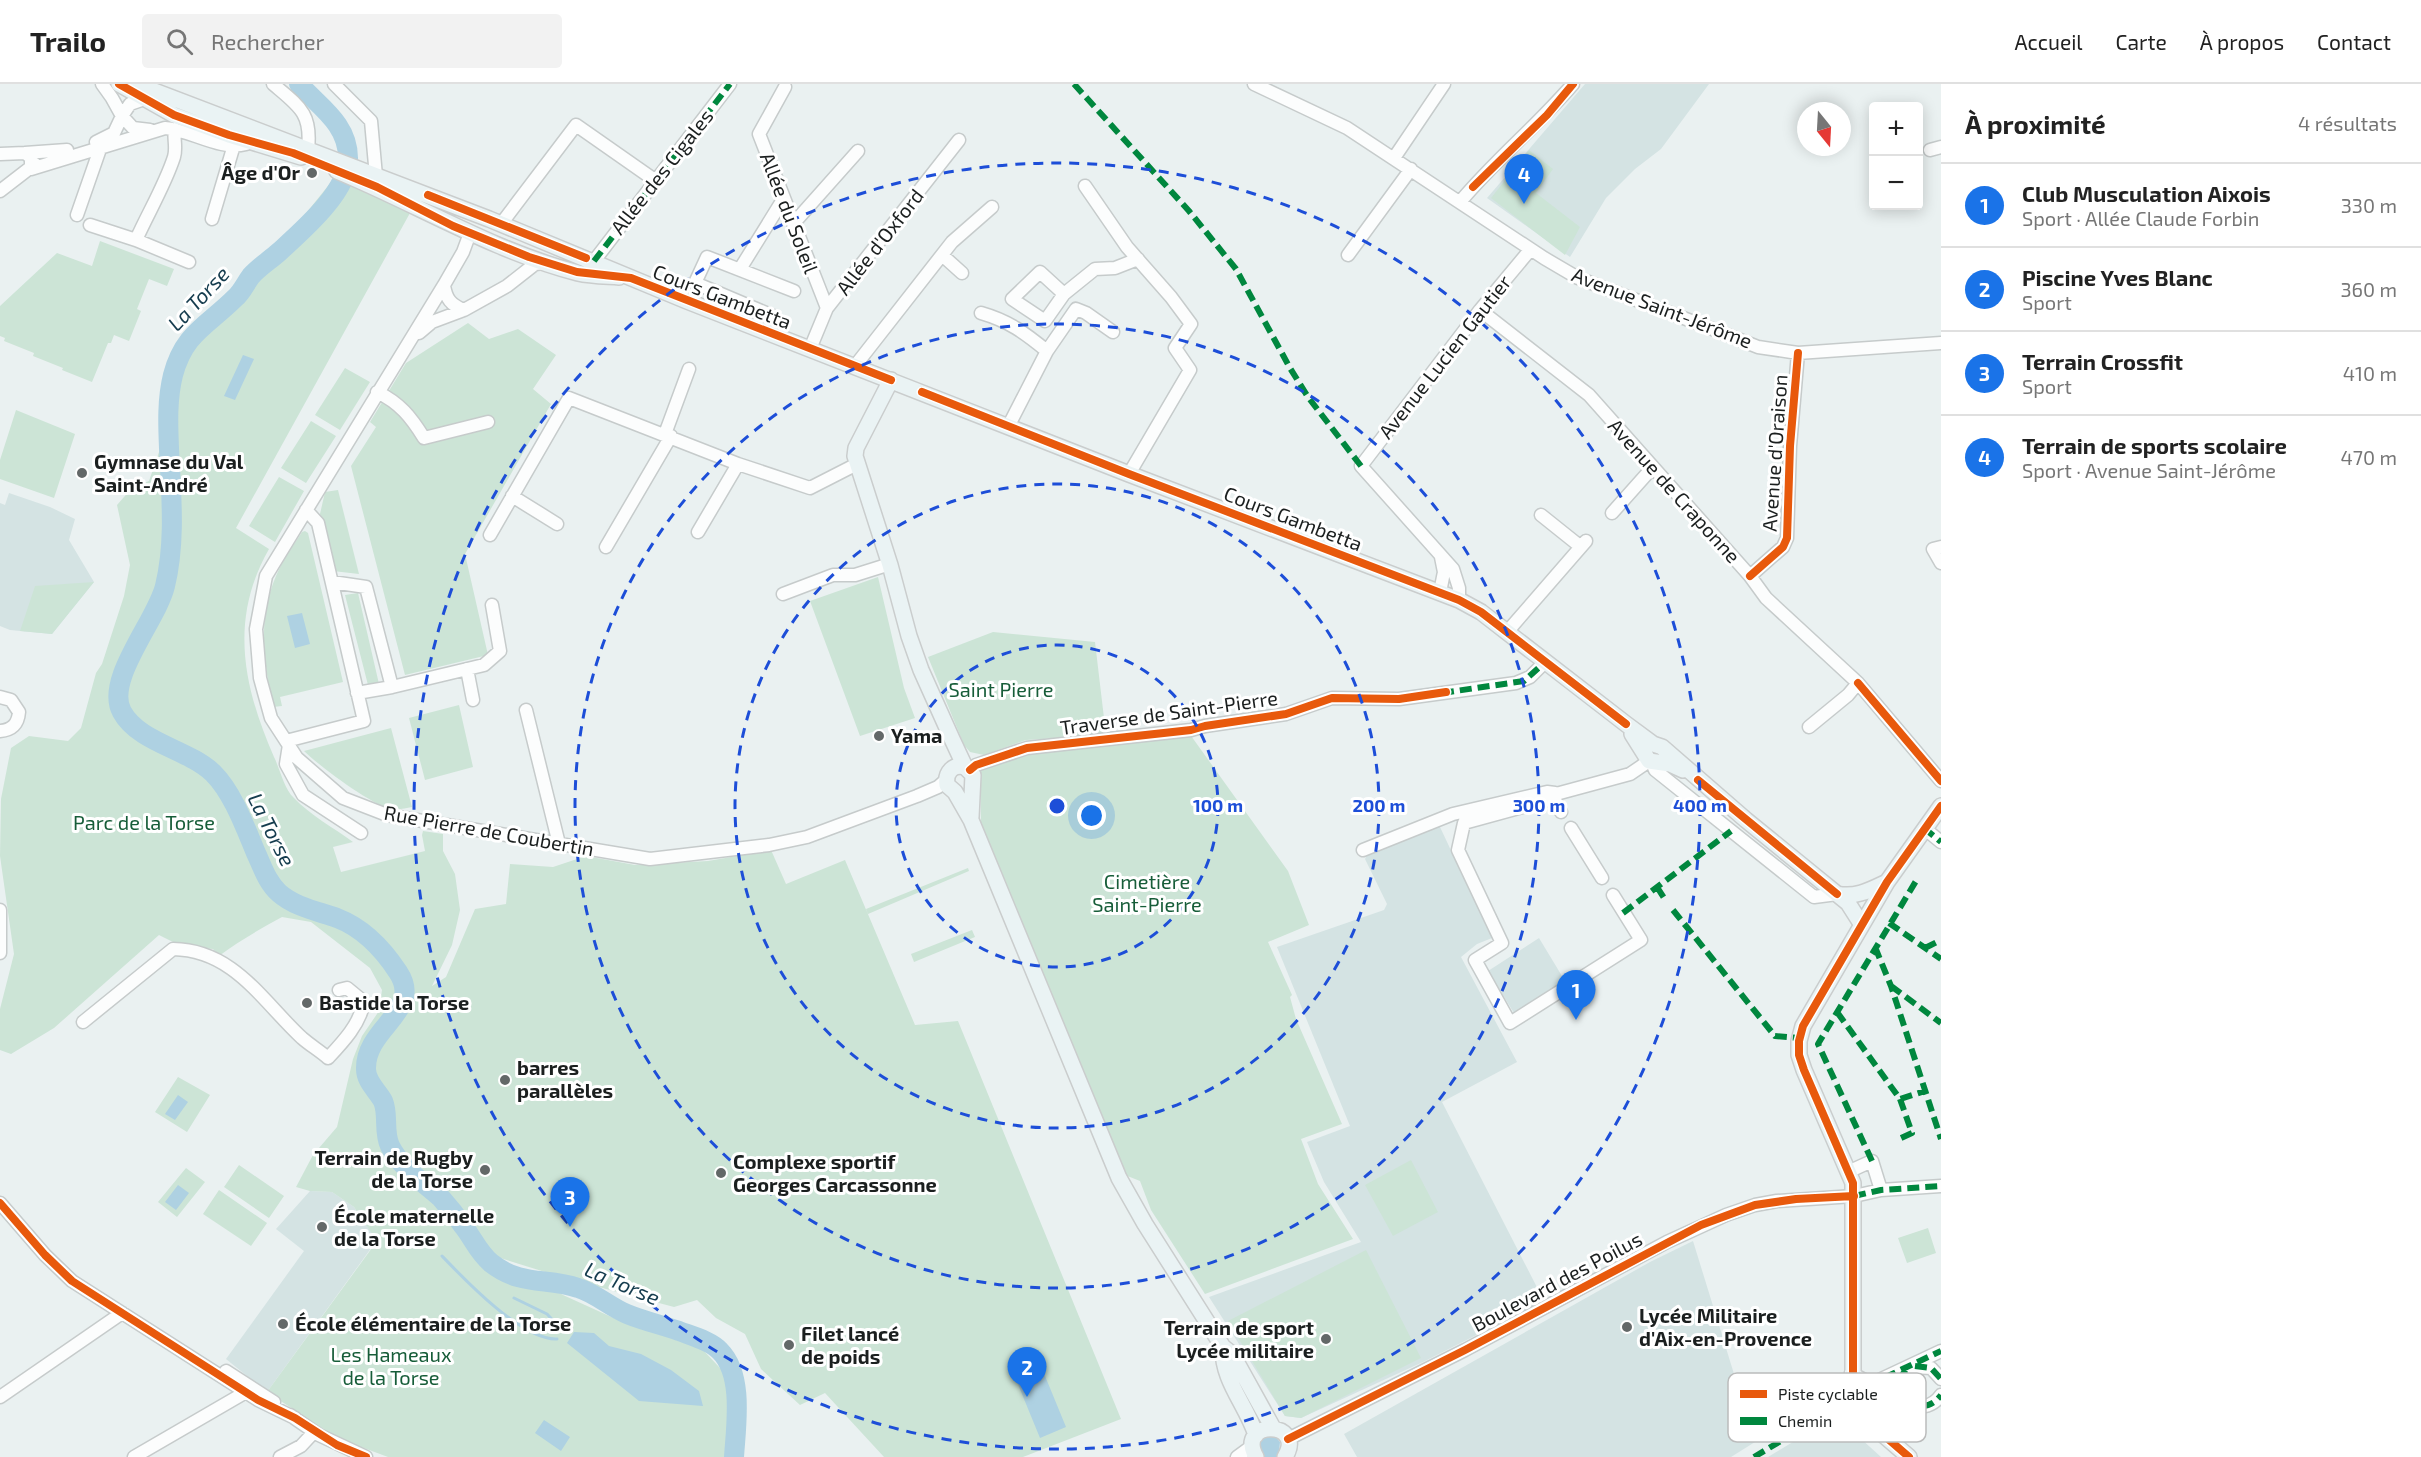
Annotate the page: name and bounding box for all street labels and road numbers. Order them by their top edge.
street label: Allée des Cigales [605,104,718,239]
street label: Allée du Soleil [756,149,824,277]
street label: Allée d'Oxford [830,184,928,299]
street label: Cours Gambetta [650,259,795,333]
street label: Avenue Saint-Jérôme [1569,262,1756,352]
street label: Avenue Lucien Gautier [1373,270,1516,443]
street label: Avenue d'Oraison [1757,373,1791,532]
street label: Avenue de Craponne [1604,413,1746,567]
street label: Cours Gambetta [1221,481,1366,555]
street label: Traverse de Saint-Pierre [1059,685,1279,739]
street label: Rue Pierre de Coubertin [382,800,596,860]
street label: Boulevard des Poilus [1467,1226,1646,1336]

